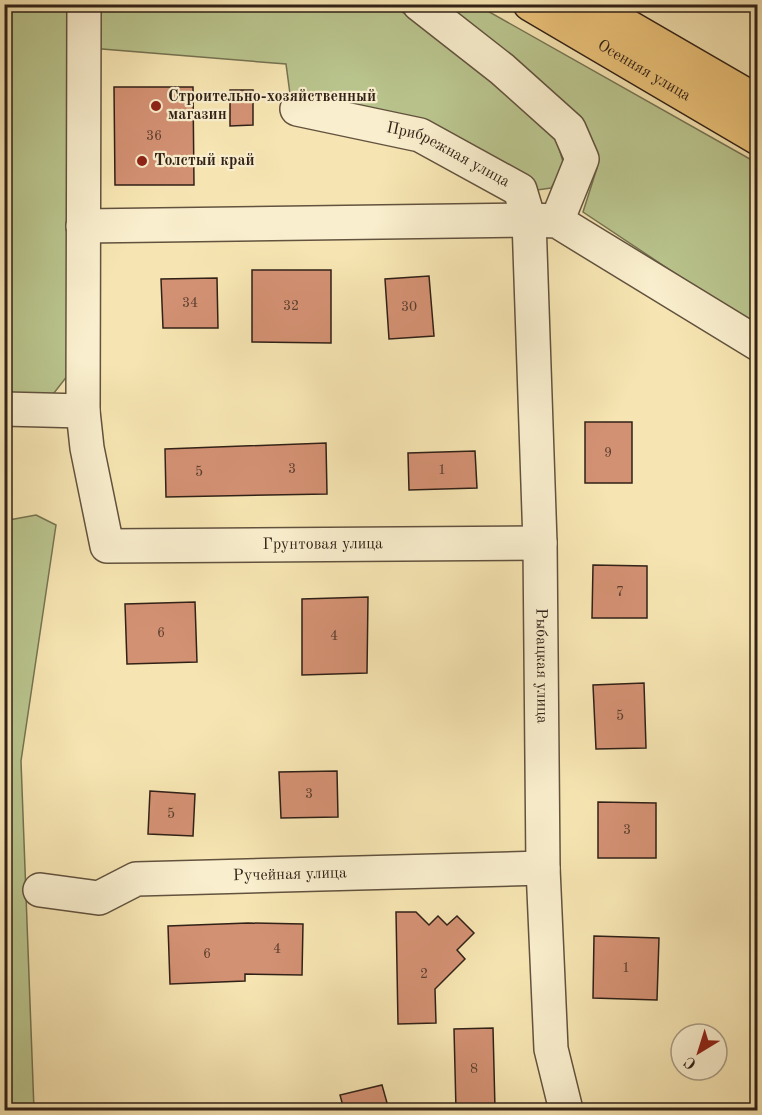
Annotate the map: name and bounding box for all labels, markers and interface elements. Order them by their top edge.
street label: Осенняя улица [594,37,693,104]
place label: Строительно-хозяйственный магазин [168,89,376,123]
marker: Строительно-хозяйственный магазин [149,99,163,113]
street label: Прибрежная улица [385,120,512,191]
house number: 36 [146,129,162,143]
place label: Толстый край [154,153,255,169]
marker: Толстый край [135,154,149,168]
house number: 34 [182,296,198,310]
house number: 32 [283,299,299,313]
house number: 30 [401,300,417,314]
house number: 9 [604,446,612,460]
house number: 3 [288,462,296,476]
house number: 1 [438,463,446,477]
house number: 5 [195,465,203,479]
street label: Грунтовая улица [262,536,383,553]
house number: 7 [616,585,624,599]
street label: Рыбацкая улица [533,608,550,724]
house number: 6 [157,626,165,640]
house number: 4 [330,629,338,643]
house number: 5 [616,709,624,723]
house number: 3 [305,787,313,801]
house number: 5 [167,807,175,821]
house number: 3 [623,823,631,837]
street label: Ручейная улица [233,865,347,884]
house number: 4 [273,942,281,956]
house number: 6 [203,947,211,961]
house number: 1 [622,961,630,975]
house number: 2 [420,967,428,981]
north arrow [669,1022,729,1082]
text: С [682,1053,700,1072]
house number: 8 [470,1062,478,1076]

